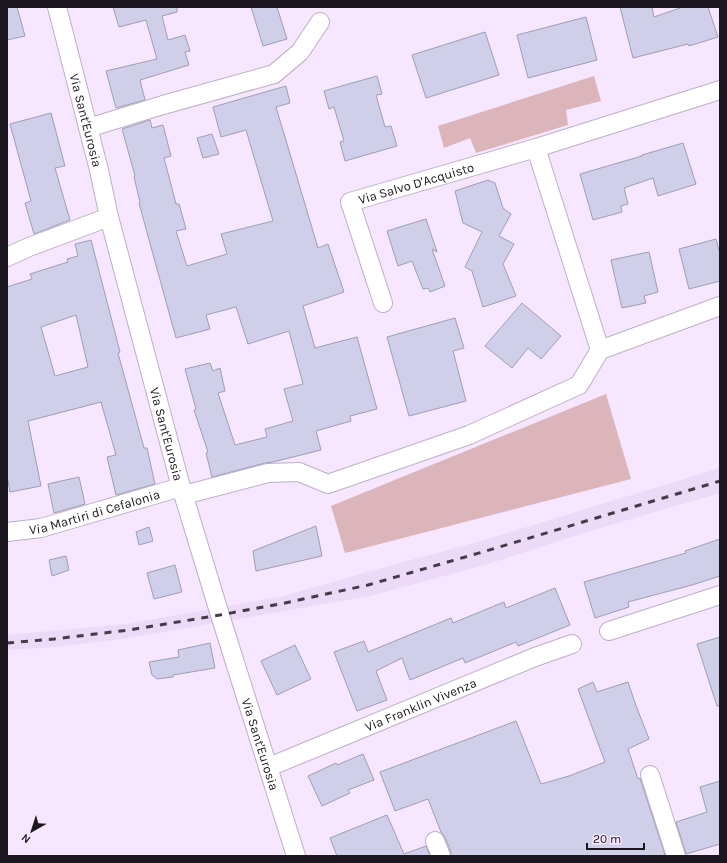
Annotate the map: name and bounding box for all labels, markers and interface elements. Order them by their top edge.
street label: Via Sant'Eurosia [66,72,105,169]
street label: Via Salvo D'Acquisto [357,159,476,207]
street label: Via Sant'Eurosia [147,386,186,482]
street label: Via Martiri di Cefalonia [28,487,162,537]
street label: Via Franklin Vivenza [363,675,479,735]
street label: Via Sant'Eurosia [239,696,282,792]
north arrow [12,811,52,851]
scale bar [587,825,644,851]
text: N [19,831,33,846]
text: 20 m [593,832,621,846]

